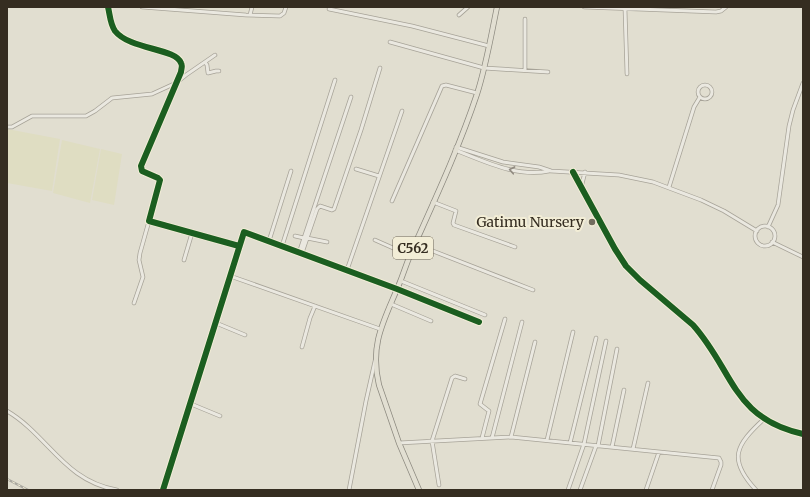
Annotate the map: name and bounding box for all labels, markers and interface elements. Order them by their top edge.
one-way arrow [509,166,515,174]
place label: Gatimu Nursery [476,213,585,231]
marker: Gatimu Nursery [587,217,597,227]
road number: C562 [393,237,433,259]

